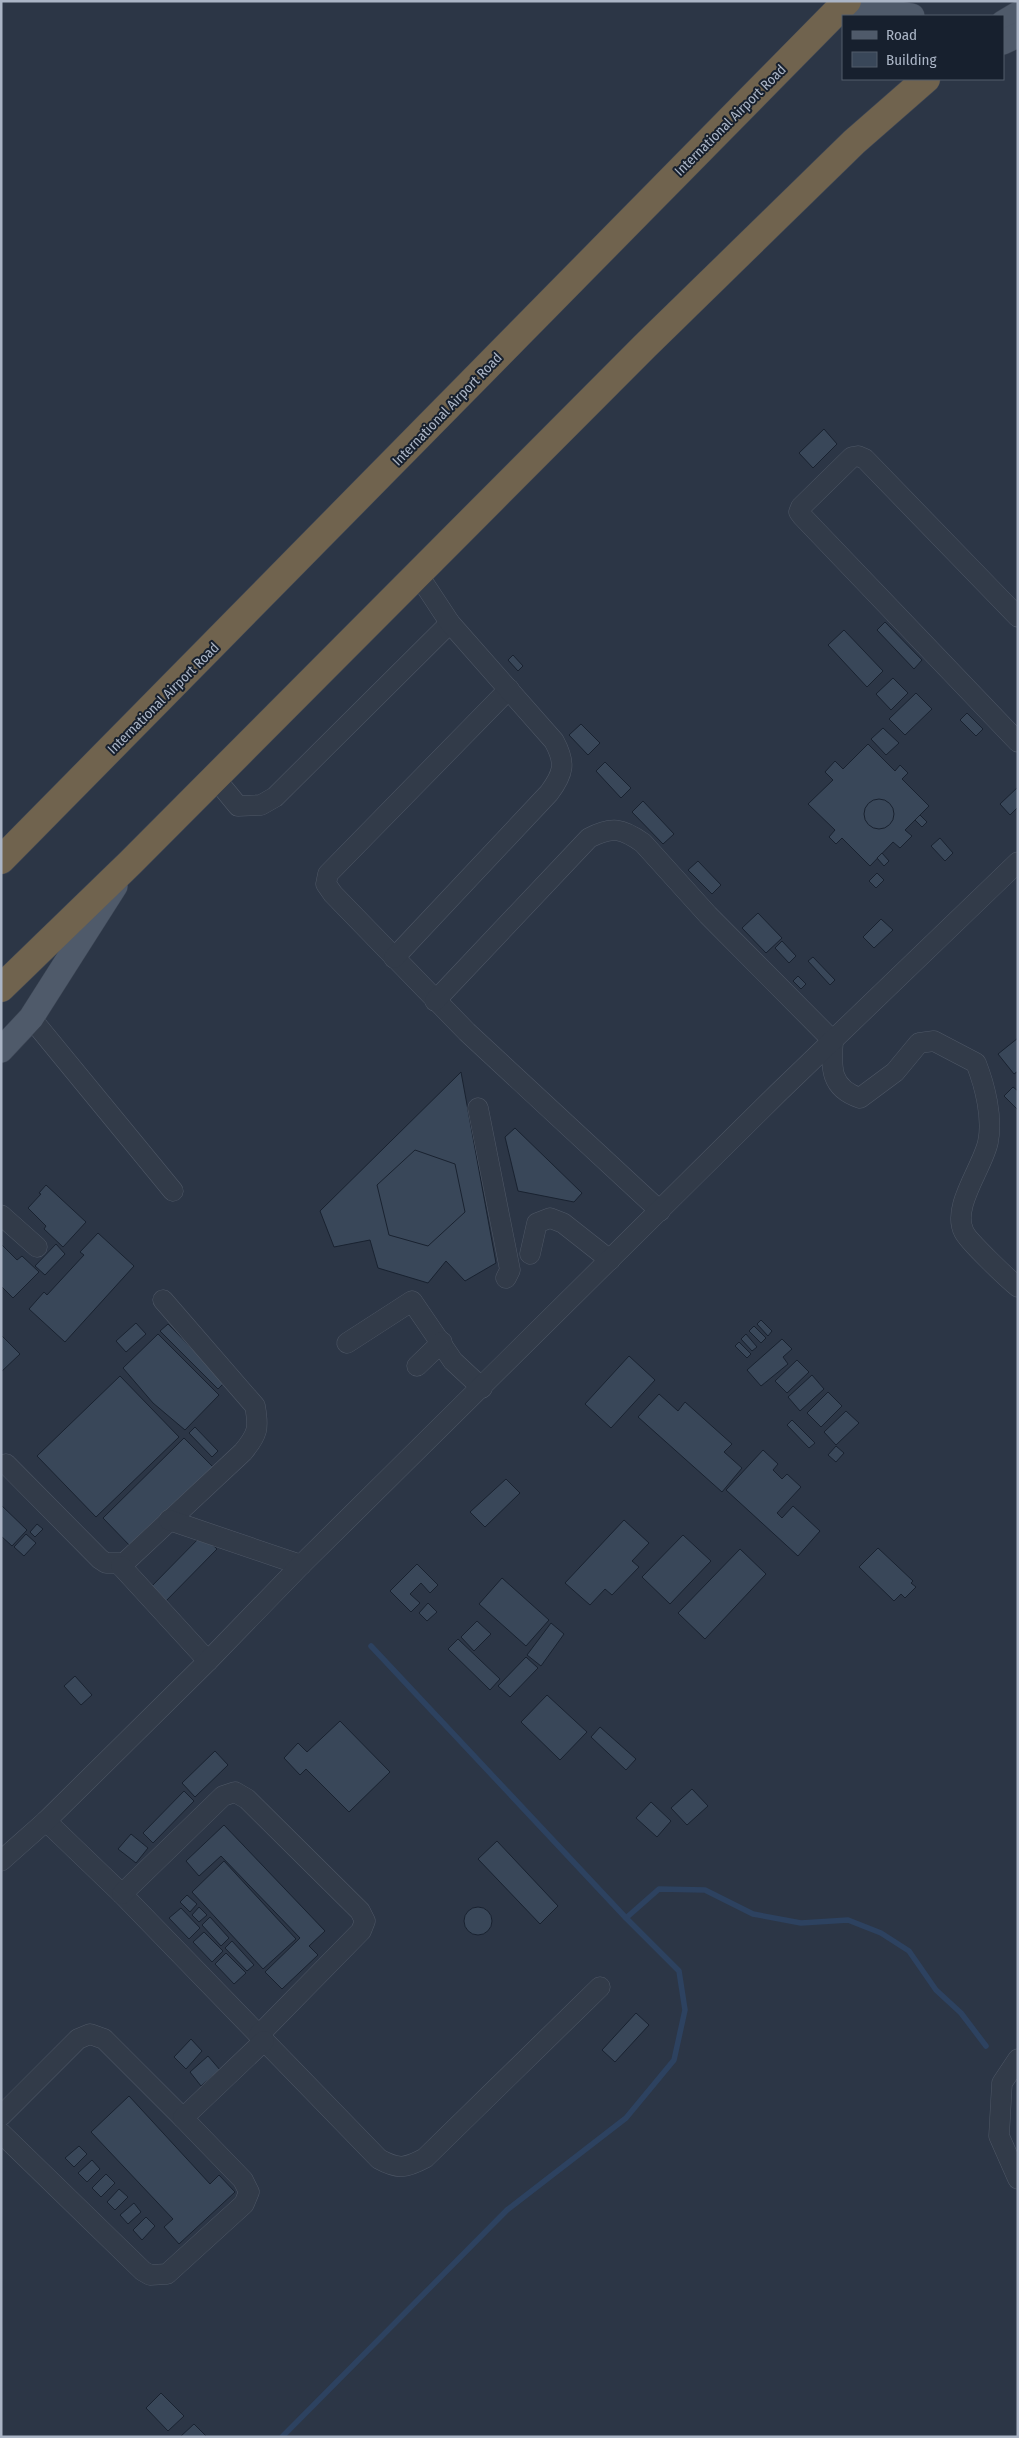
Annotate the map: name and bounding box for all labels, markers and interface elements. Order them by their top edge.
legend [842,15,1004,80]
text: Road [886,26,917,44]
text: Building [886,51,937,69]
street label: International Airport Road [671,61,790,180]
street label: International Airport Road [389,349,506,469]
street label: International Airport Road [104,639,223,758]

